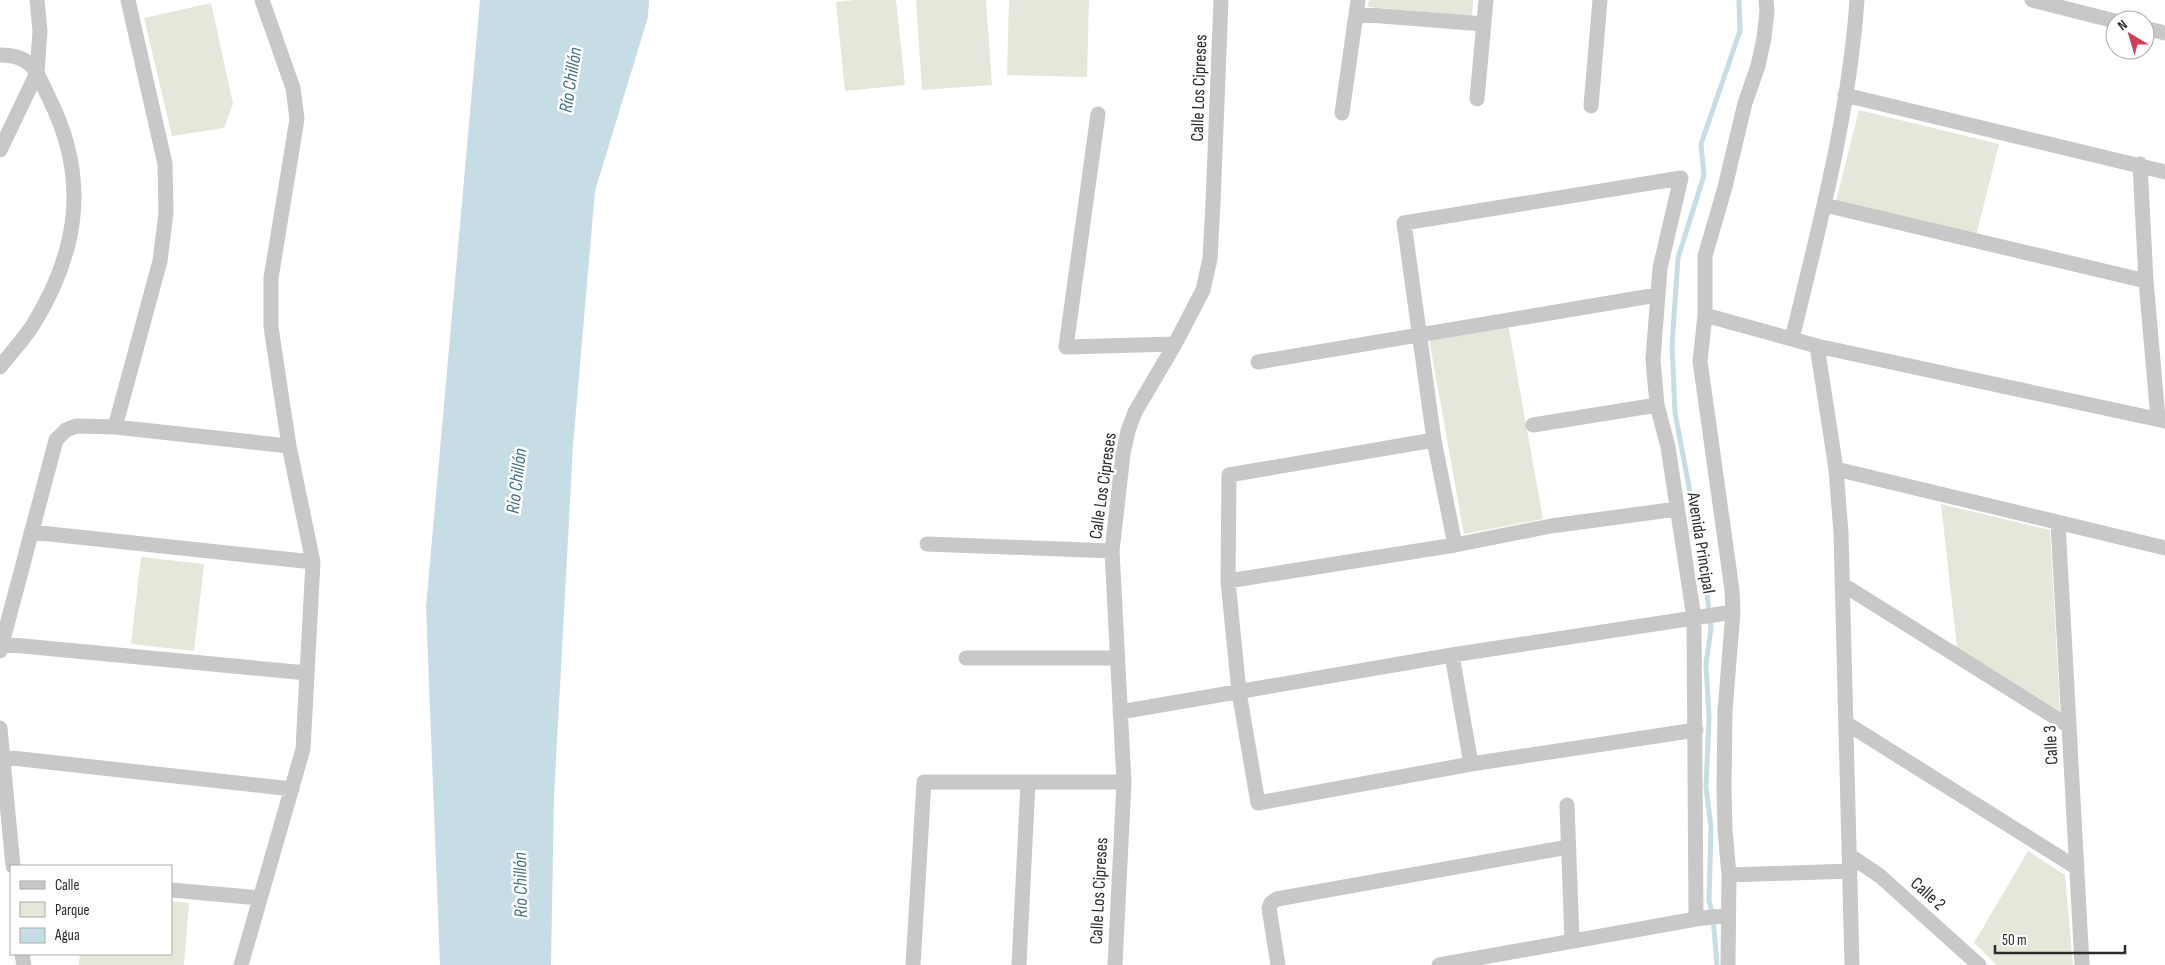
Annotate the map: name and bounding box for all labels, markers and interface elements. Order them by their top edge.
north arrow [2105,10,2155,60]
text: N [2114,16,2130,34]
street label: Calle Los Cipreses [1187,34,1211,142]
water label: Río Chillón [554,46,588,114]
street label: Calle Los Cipreses [1085,431,1121,541]
water label: Río Chillón [502,447,532,515]
street label: Avenida Principal [1682,490,1719,595]
street label: Calle 3 [2039,725,2063,765]
street label: Calle Los Cipreses [1086,837,1112,945]
water label: Río Chillón [509,852,533,918]
legend [10,865,172,955]
street label: Calle 2 [1906,873,1950,915]
text: Calle [55,876,79,895]
text: Parque [55,901,90,920]
scale bar [1995,922,2125,954]
text: Agua [54,926,80,945]
text: 50 m [2002,931,2027,950]

